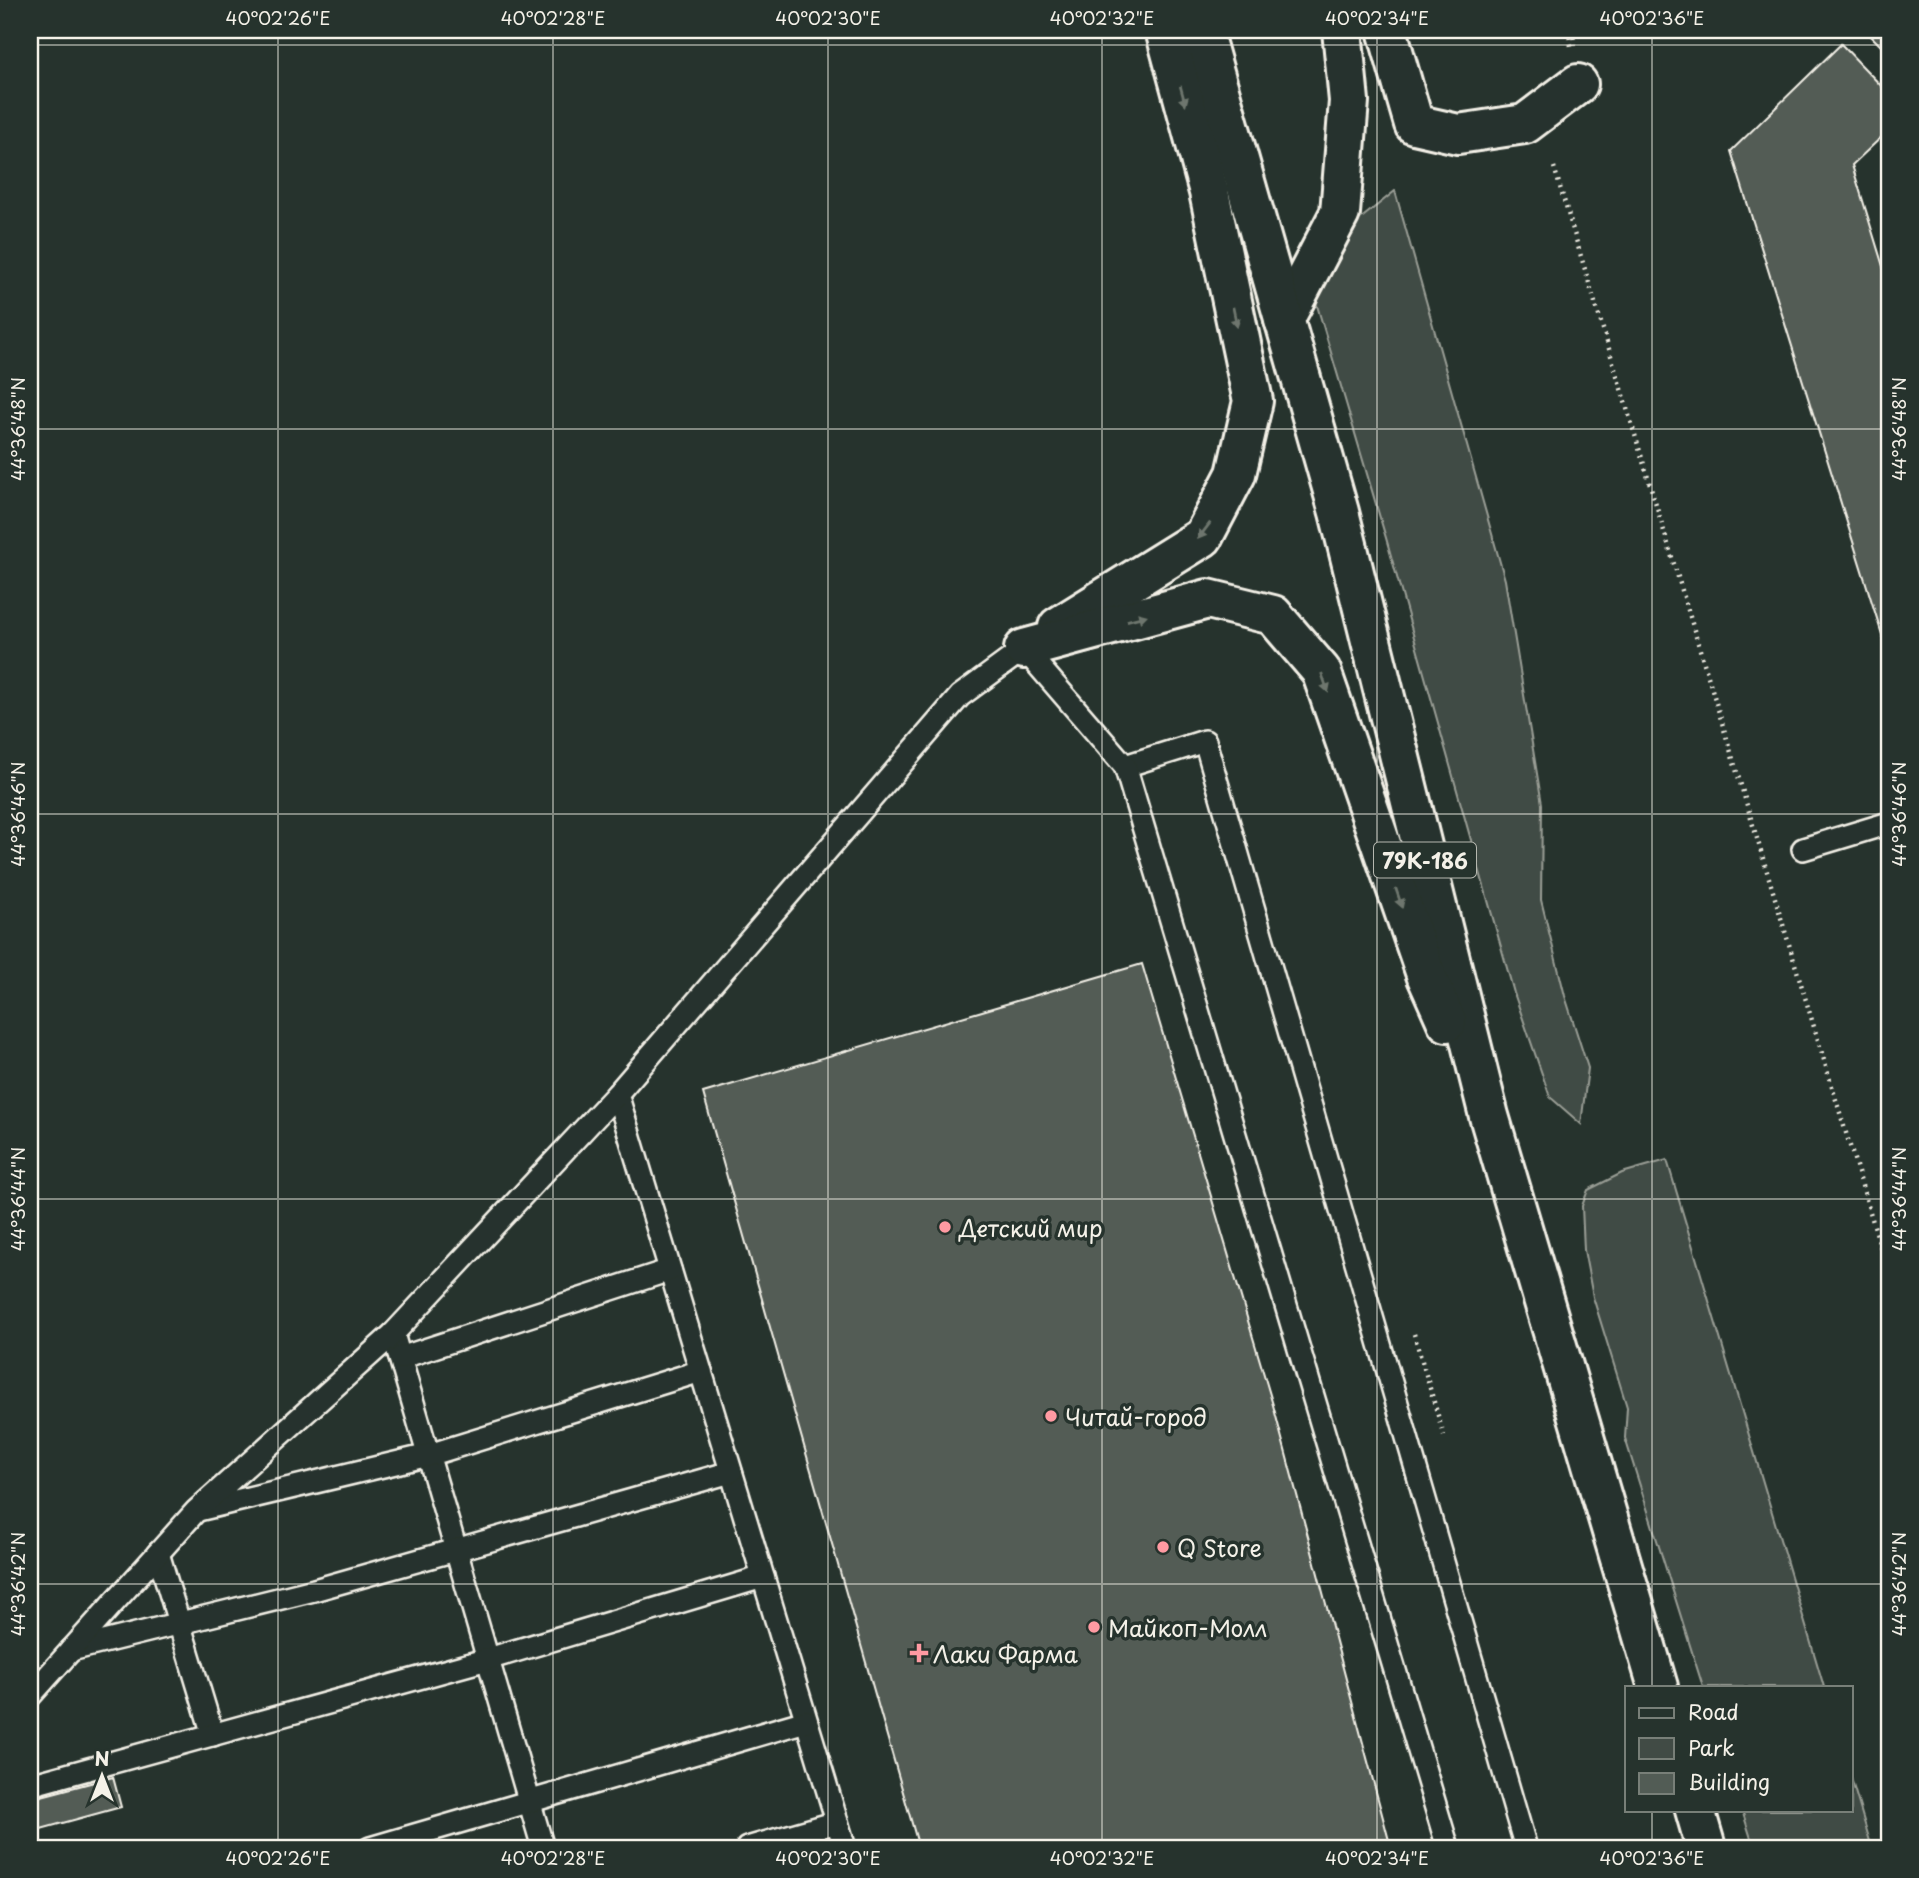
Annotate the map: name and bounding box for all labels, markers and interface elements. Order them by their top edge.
text: 40°02'26"E [225,4,331,31]
text: 40°02'28"E [501,4,605,31]
text: 40°02'30"E [775,4,881,31]
text: 40°02'32"E [1050,4,1154,31]
text: 40°02'34"E [1325,4,1429,31]
text: 40°02'36"E [1600,4,1704,31]
one-way arrow [1178,85,1189,107]
one-way arrow [1230,306,1241,328]
text: 44°36'48"N [4,377,31,481]
text: 44°36'48"N [1885,377,1912,481]
one-way arrow [1196,522,1211,540]
one-way arrow [1126,612,1148,623]
one-way arrow [1320,673,1331,694]
text: 44°36'46"N [4,761,31,867]
text: 44°36'46"N [1885,761,1912,867]
road number: 79К-186 [1374,842,1476,878]
one-way arrow [1394,888,1405,909]
text: 44°36'44"N [4,1147,31,1251]
text: 44°36'44"N [1885,1147,1912,1251]
place label: Детский мир [958,1210,1103,1245]
marker: Детский мир [937,1219,953,1235]
place label: Читай-город [1065,1399,1207,1434]
marker: Читай-город [1043,1408,1059,1424]
place label: Q Store [1177,1530,1262,1565]
text: 44°36'42"N [4,1532,31,1636]
text: 44°36'42"N [1885,1532,1912,1636]
marker: Q Store [1155,1539,1171,1555]
place label: Майкоп-Молл [1108,1610,1267,1645]
marker: Майкоп-Молл [1086,1619,1102,1635]
place label: Лаки Фарма [933,1636,1078,1671]
marker: Лаки Фарма [911,1645,927,1661]
legend [1625,1686,1853,1812]
text: Road [1688,1695,1739,1727]
text: Park [1688,1731,1735,1763]
north arrow [66,1742,136,1812]
text: N [94,1744,110,1772]
text: Building [1688,1765,1770,1797]
text: 40°02'26"E [225,1844,331,1871]
text: 40°02'28"E [501,1844,605,1871]
text: 40°02'30"E [775,1844,881,1871]
text: 40°02'32"E [1050,1844,1154,1871]
text: 40°02'34"E [1325,1844,1429,1871]
text: 40°02'36"E [1600,1844,1704,1871]

